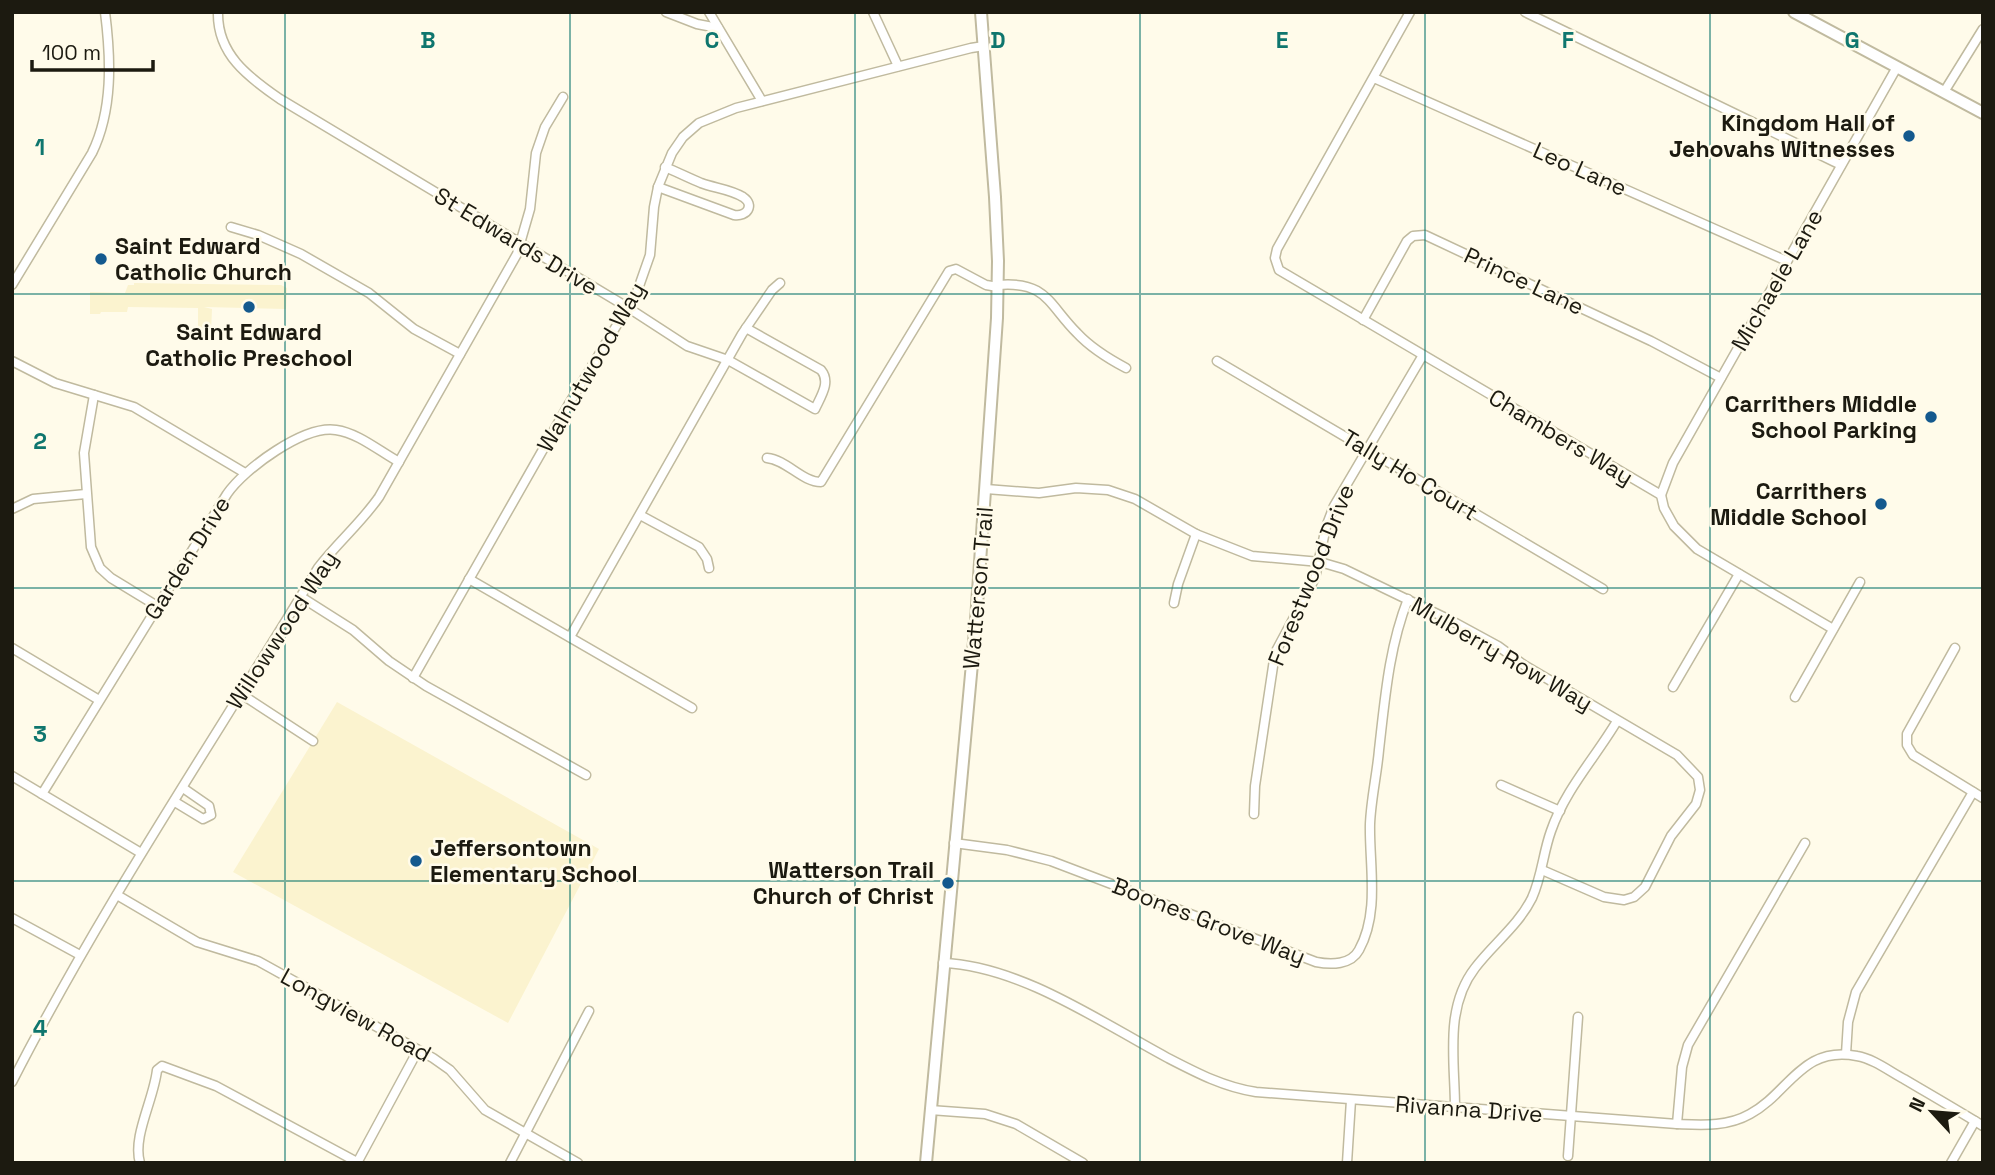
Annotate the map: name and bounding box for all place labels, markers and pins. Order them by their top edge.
place label: Kingdom Hall of Jehovahs Witnesses [1669,108,1895,164]
marker: Kingdom Hall of Jehovahs Witnesses [1901,128,1917,144]
place label: Saint Edward Catholic Church [115,231,292,287]
marker: Saint Edward Catholic Church [93,251,109,267]
marker: Saint Edward Catholic Preschool [241,299,257,315]
place label: Saint Edward Catholic Preschool [145,317,353,373]
place label: Carrithers Middle School Parking [1725,389,1917,445]
marker: Carrithers Middle School Parking [1923,409,1939,425]
place label: Carrithers Middle School [1710,476,1867,532]
marker: Carrithers Middle School [1873,496,1889,512]
place label: Jeffersontown Elementary School [430,833,638,889]
marker: Jeffersontown Elementary School [408,853,424,869]
place label: Watterson Trail Church of Christ [753,855,934,911]
marker: Watterson Trail Church of Christ [940,875,956,891]

